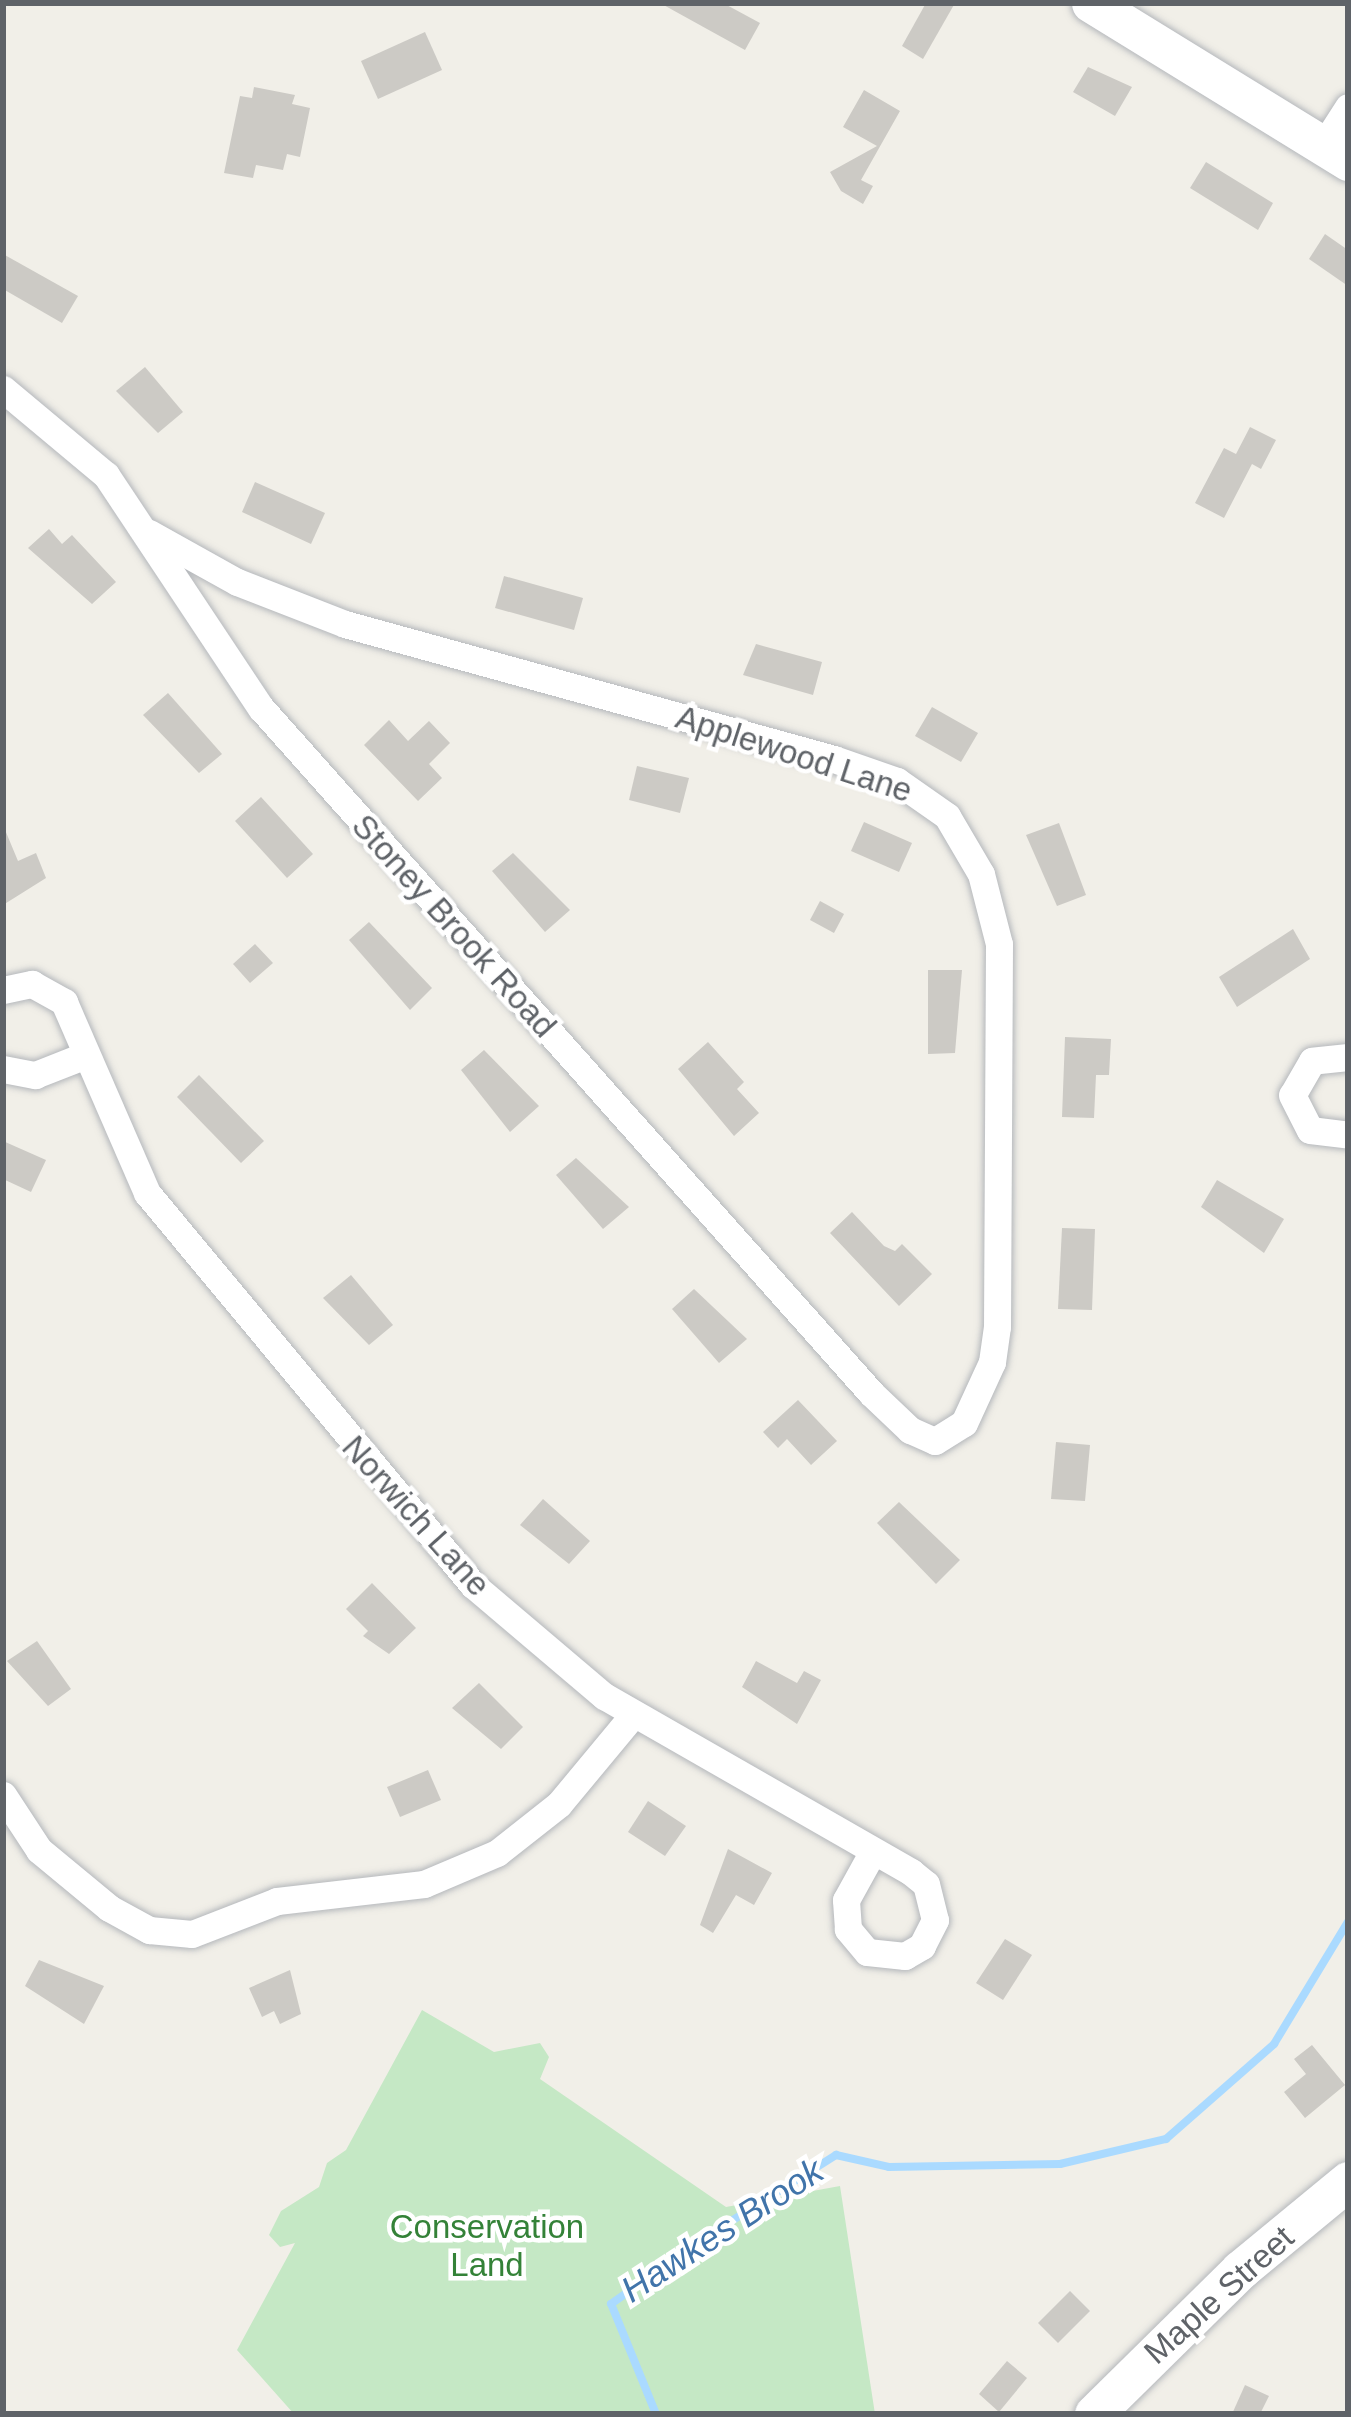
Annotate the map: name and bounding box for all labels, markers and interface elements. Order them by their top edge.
street label: Applewood Lane [671,697,917,811]
street label: Stoney Brook Road [344,806,564,1046]
street label: Norwich Lane [334,1428,498,1604]
water label: Hawkes Brook [613,2149,831,2311]
park label: Conservation Land [390,2207,584,2285]
street label: Maple Street [1136,2218,1302,2372]

